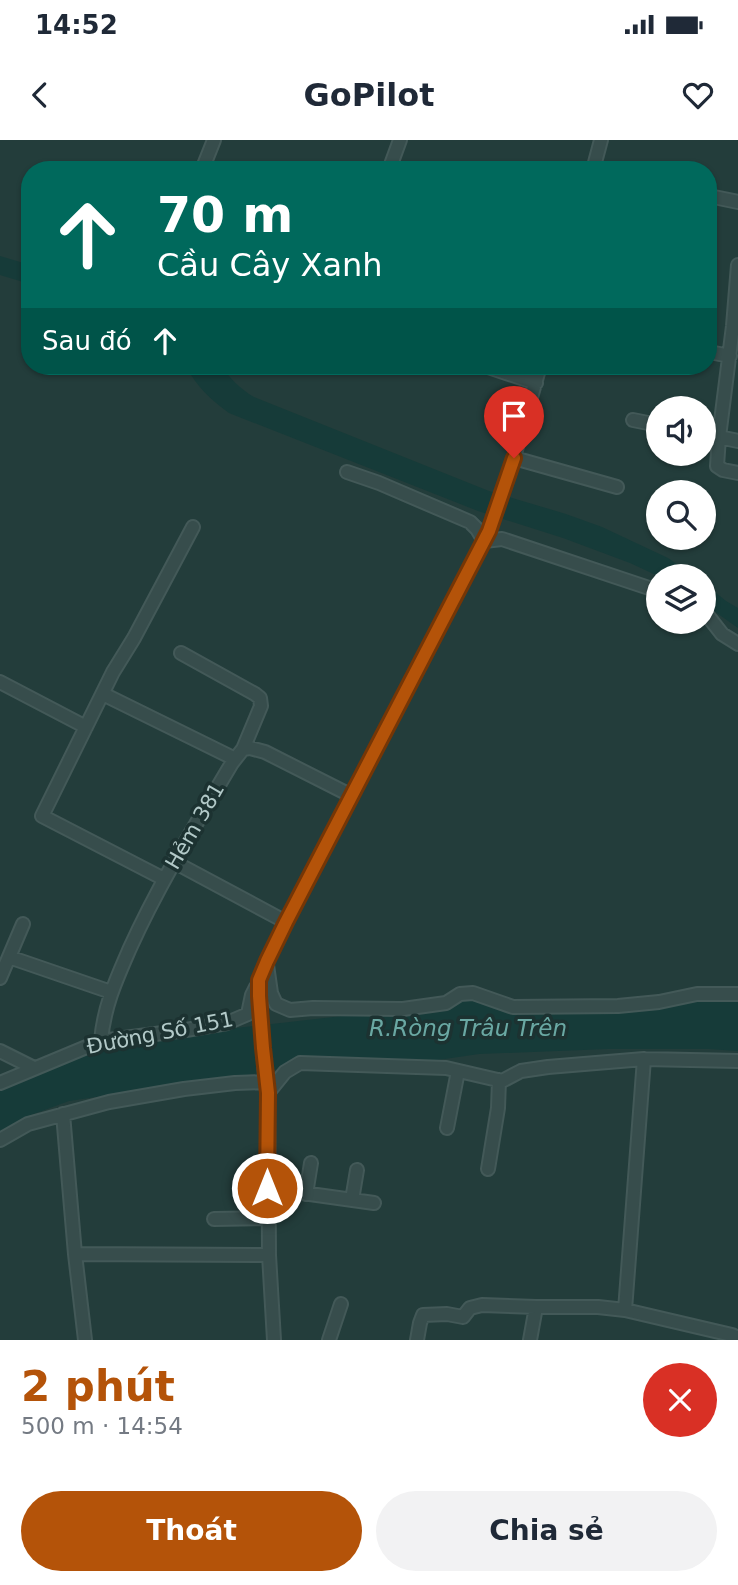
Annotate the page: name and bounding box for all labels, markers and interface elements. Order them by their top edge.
text: 14:52 [35,10,118,40]
icon: back [21,76,59,114]
text: GoPilot [304,76,434,114]
icon: heart [679,76,717,114]
text: 70 m [157,187,293,244]
icon: ahead [42,189,133,280]
text: Cầu Cây Xanh [157,246,383,284]
icon: ahead [146,322,184,360]
text: Sau đó [42,326,132,356]
pin [484,386,544,458]
map controls [646,396,716,634]
button: sound [646,396,716,466]
icon: arrive [495,397,533,435]
button: search [646,480,716,550]
button: layers [646,564,716,634]
street label: Hẻm 381 [161,778,229,874]
street label: Đường Số 151 [85,1007,235,1059]
water label: R.Ròng Trâu Trên [369,1015,567,1041]
position arrow [230,1151,304,1225]
text: 2 phút [21,1362,175,1411]
button: close [643,1363,717,1437]
text: 500 m · 14:54 [21,1413,183,1439]
button: Thoát [21,1491,362,1571]
button: Chia sẻ [376,1491,717,1571]

